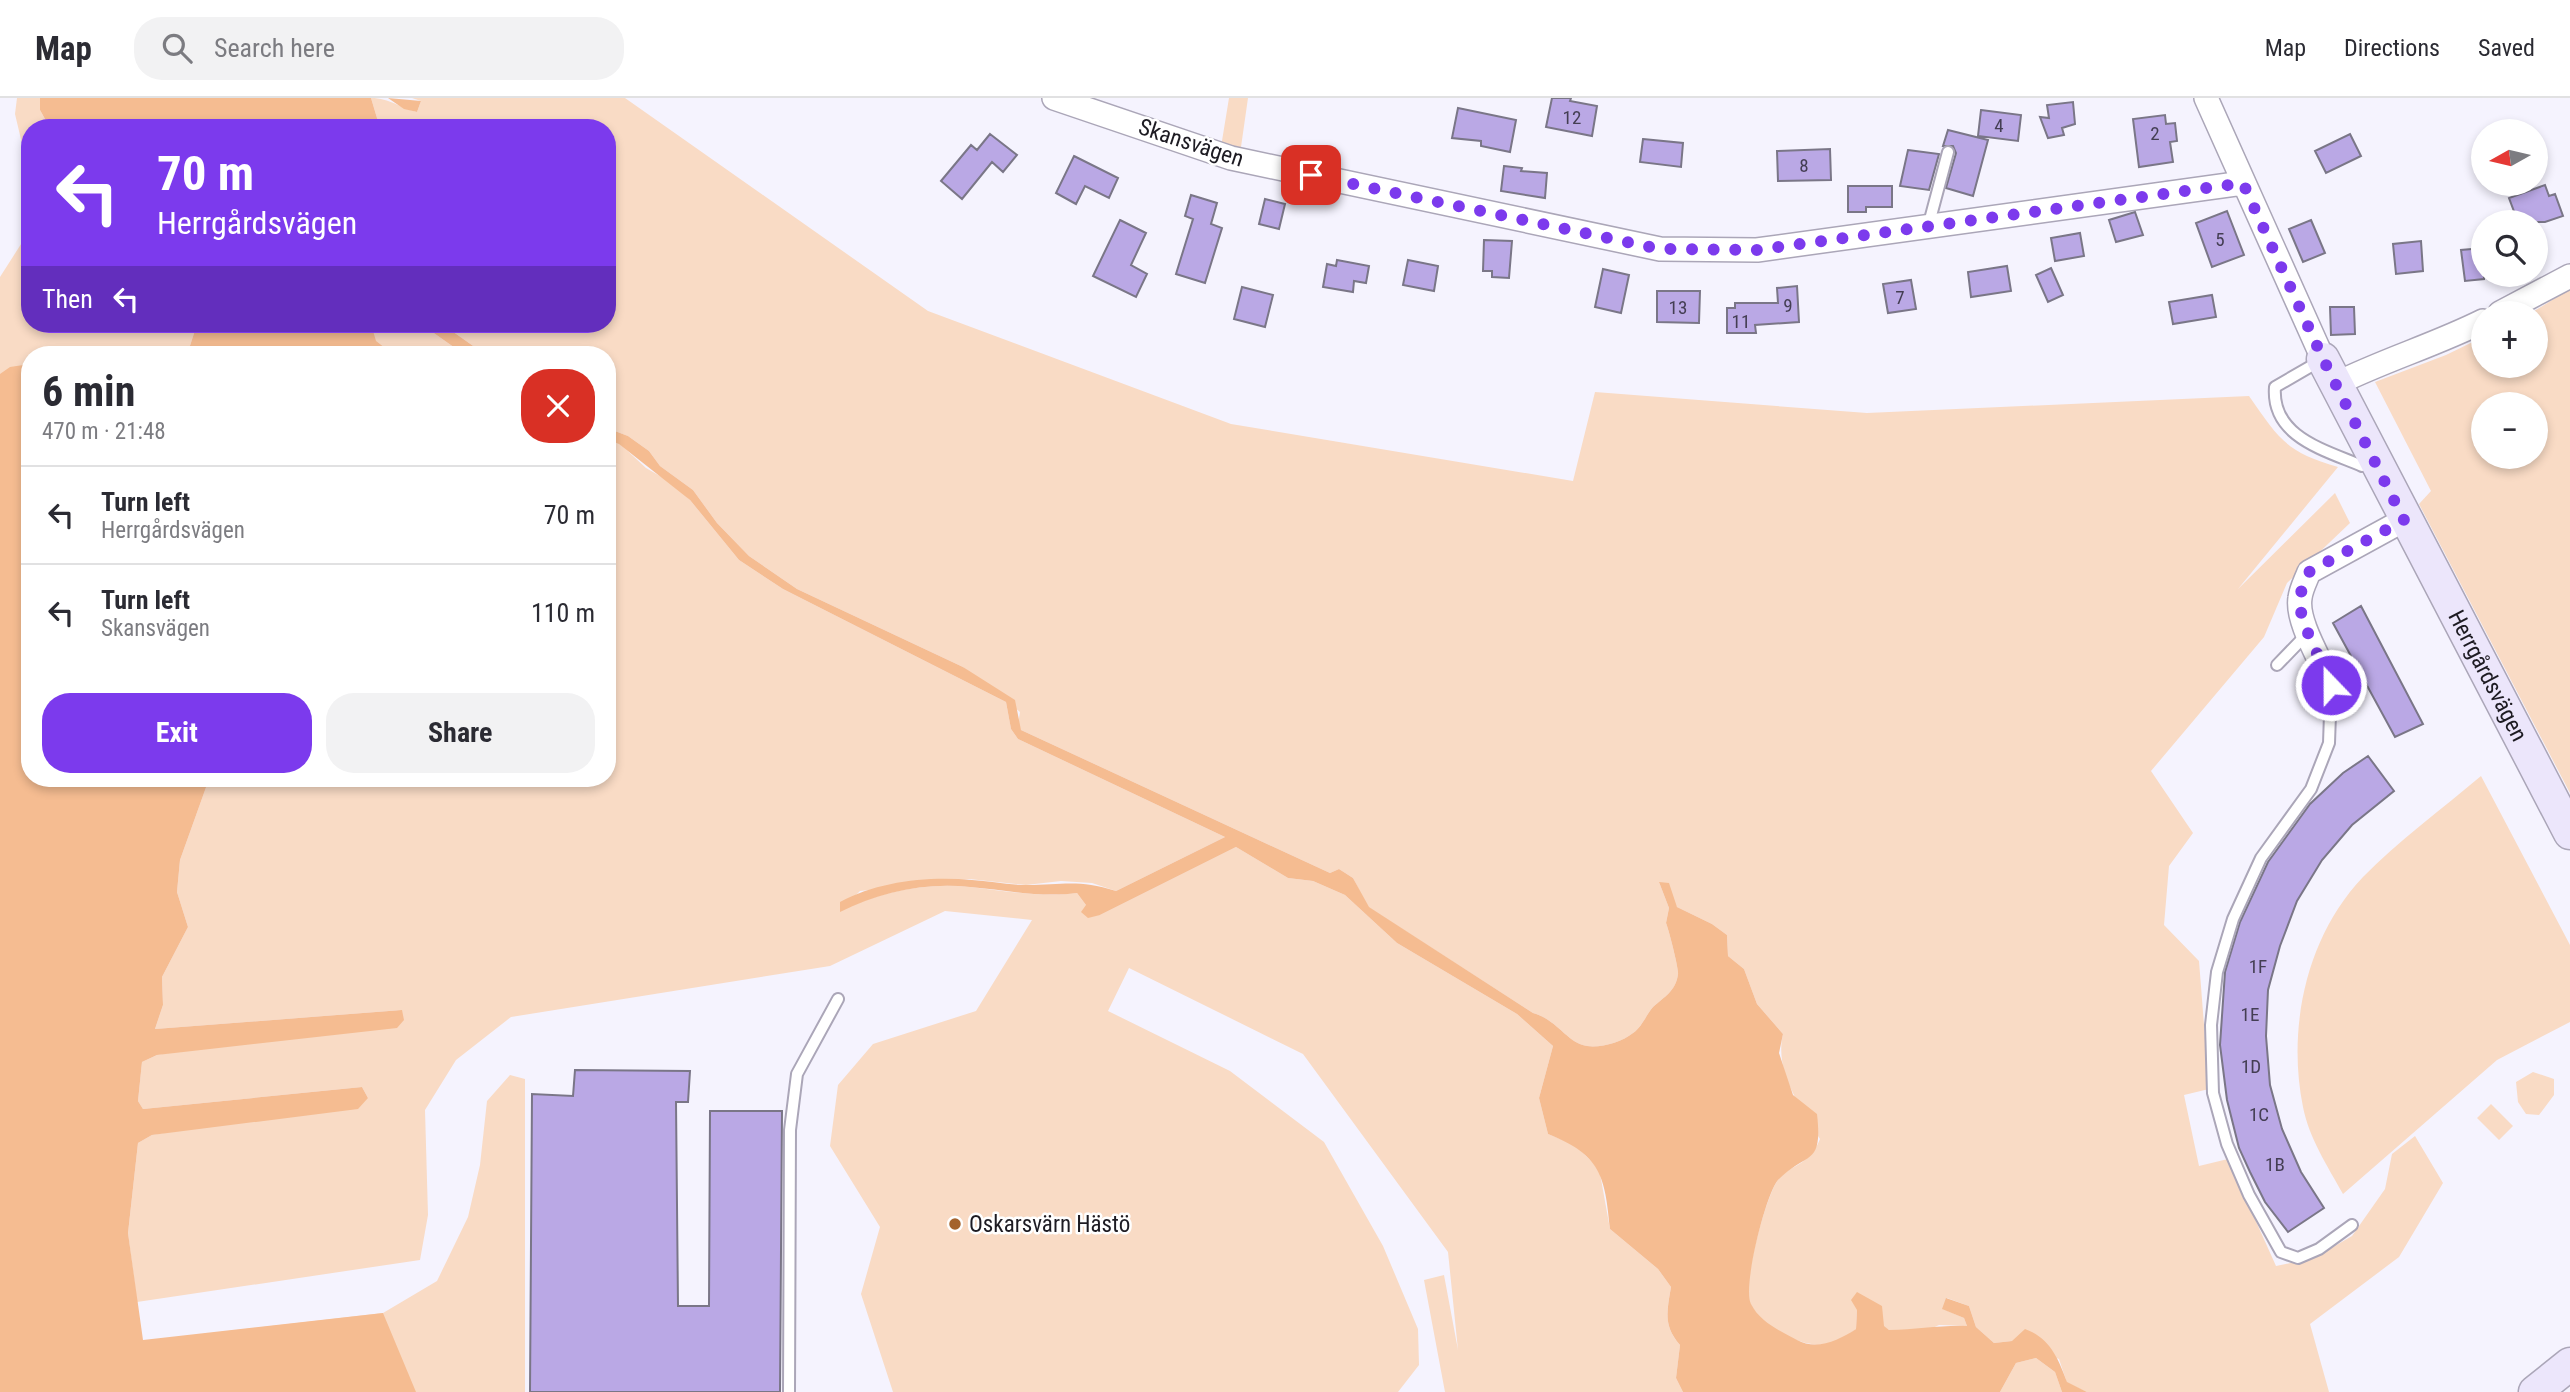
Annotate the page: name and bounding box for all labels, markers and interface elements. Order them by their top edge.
search box [134,17,624,80]
text: Map [35,29,92,68]
icon: search [158,29,196,67]
text: Search here [214,33,335,63]
text: Map [2265,34,2306,62]
text: Directions [2344,34,2440,62]
text: Saved [2478,34,2535,62]
house number: 12 [1563,106,1581,129]
street label: Skansvägen [1135,113,1247,173]
house number: 4 [1994,114,2004,137]
north arrow [2471,119,2548,196]
map controls [2471,119,2548,469]
house number: 2 [2150,122,2160,145]
text: 70 m [157,145,254,202]
pin [1281,145,1341,205]
icon: left [42,147,133,238]
house number: 8 [1799,154,1809,177]
icon: arrive [1292,156,1330,194]
text: Herrgårdsvägen [157,204,357,242]
button: search [2471,210,2548,287]
house number: 5 [2215,228,2225,251]
icon: left [107,280,145,318]
text: Then [42,284,93,314]
house number: 7 [1895,286,1905,309]
house number: 9 [1783,294,1793,317]
house number: 13 [1669,296,1687,319]
button: + [2471,301,2548,378]
house number: 11 [1732,310,1750,333]
text: 6 min [42,367,135,416]
button: close [521,369,595,443]
button: − [2471,392,2548,469]
text: 470 m · 21:48 [42,418,166,445]
text: Turn left [101,487,190,517]
icon: left [42,496,80,534]
text: 70 m [544,500,595,530]
text: Herrgårdsvägen [101,517,245,544]
text: Turn left [101,585,190,615]
icon: left [42,594,80,632]
text: 110 m [531,598,595,628]
street label: Herrgårdsvägen [2443,606,2533,746]
text: Skansvägen [101,615,210,642]
position arrow [2294,648,2368,722]
button: Exit [42,693,312,773]
button: Share [326,693,595,773]
house number: 1F [2249,955,2267,978]
house number: 1E [2241,1003,2259,1026]
house number: 1D [2241,1055,2261,1078]
house number: 1C [2249,1103,2269,1126]
house number: 1B [2265,1153,2285,1176]
place label: Oskarsvärn Hästö [969,1211,1130,1238]
marker: Oskarsvärn Hästö [947,1216,963,1232]

